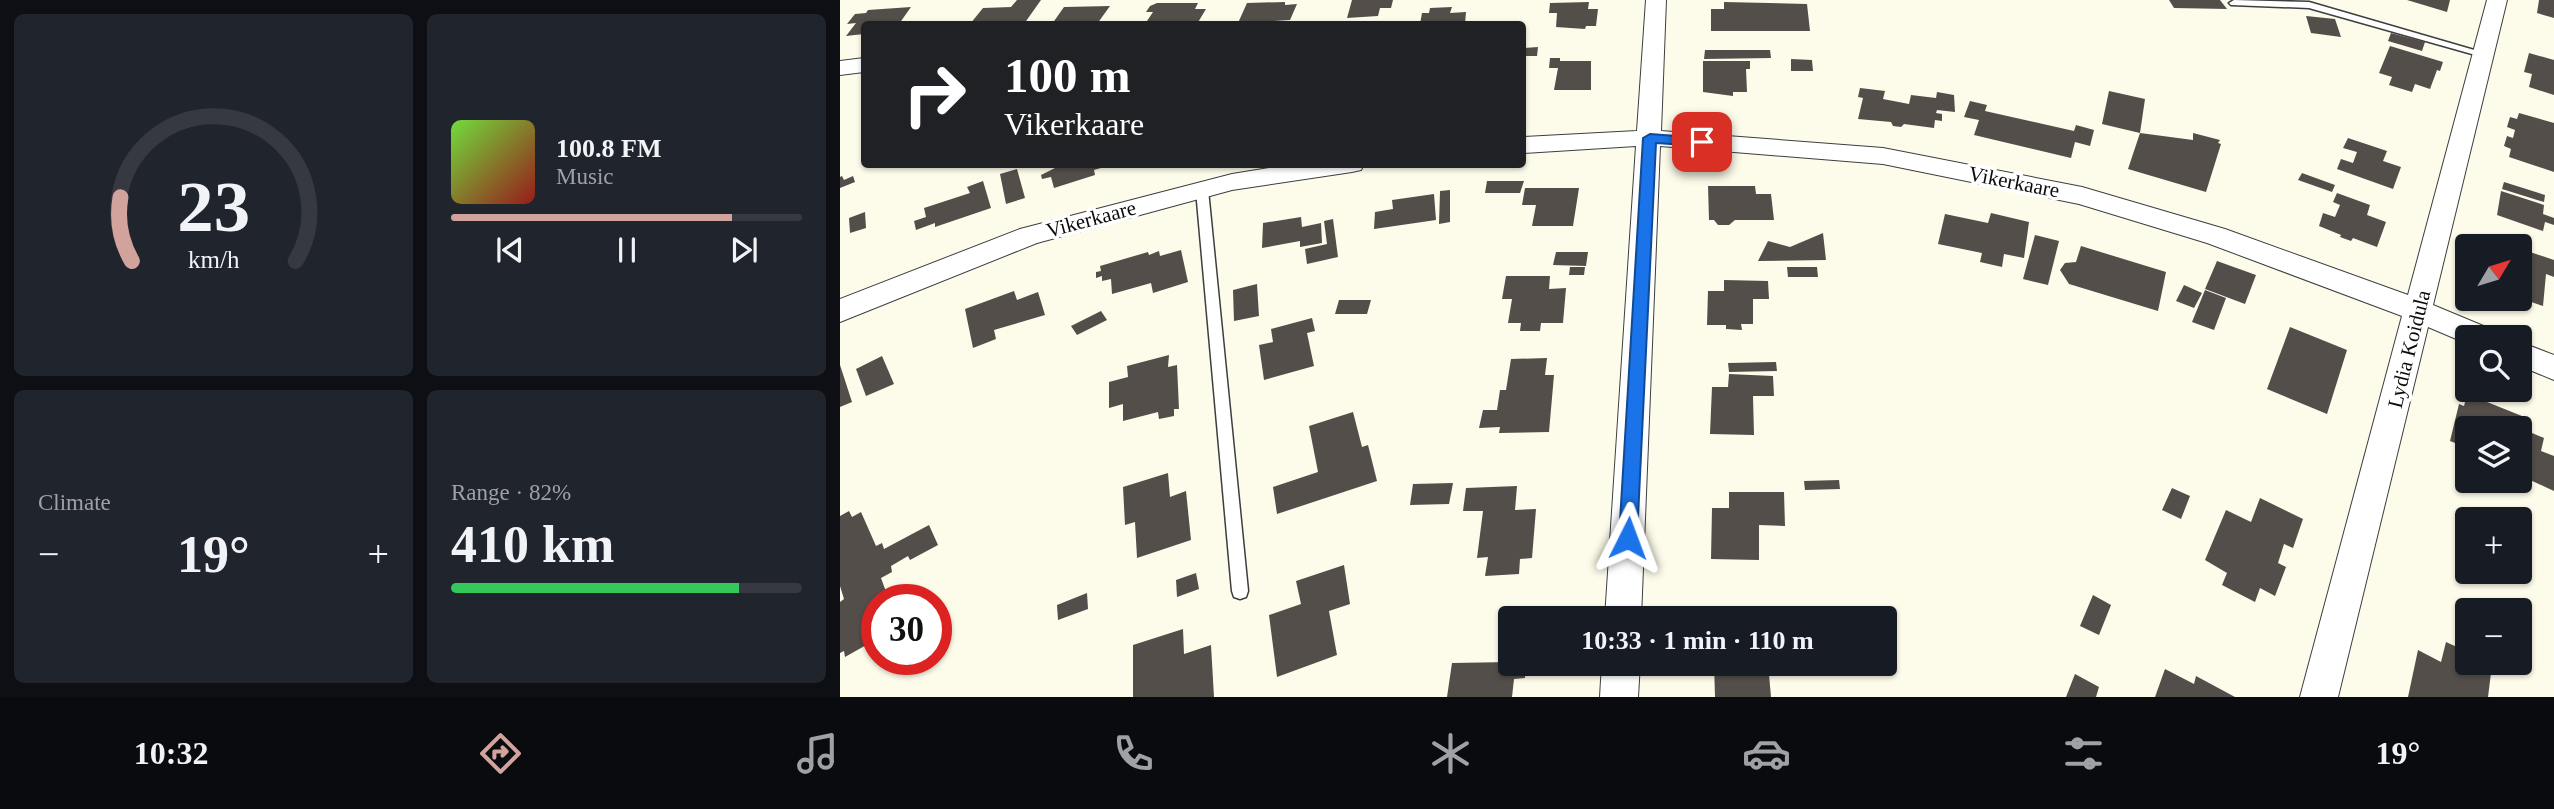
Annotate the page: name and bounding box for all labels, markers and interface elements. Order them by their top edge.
text: 100 m [1004,48,1131,103]
icon: right [889,49,980,140]
text: Vikerkaare [1004,106,1144,142]
pin [1672,112,1732,172]
icon: arrive [1683,123,1721,161]
text: 100.8 FM [556,134,661,163]
street label: Vikerkaare [1967,161,2061,203]
text: Music [556,164,614,189]
text: 23 [177,166,250,247]
street label: Vikerkaare [1043,196,1139,242]
icon: previous [491,231,529,269]
icon: pause [608,231,646,269]
icon: next [725,231,763,269]
north arrow [2455,234,2532,312]
map controls [2455,234,2532,675]
text: km/h [188,246,240,273]
street label: Lydia Koidula [2383,287,2435,410]
button: search [2455,325,2532,402]
button: layers [2455,416,2532,493]
text: Range · 82% [451,480,571,505]
text: Climate [38,490,111,515]
position arrow [1591,501,1665,575]
button: + [2455,507,2532,584]
text: 410 km [451,516,614,573]
text: 19° [177,526,250,583]
text: − [38,533,59,575]
text: + [368,533,389,575]
speed limit sign: 30 [861,584,952,675]
button: − [2455,598,2532,675]
text: 10:33 · 1 min · 110 m [1581,626,1814,655]
icon: directions [476,729,525,778]
icon: music [793,729,842,778]
icon: phone [1109,729,1158,778]
icon: climate [1426,729,1475,778]
icon: car [1742,729,1791,778]
icon: filters [2059,729,2108,778]
text: 10:32 [134,735,208,771]
text: 19° [2375,735,2420,771]

